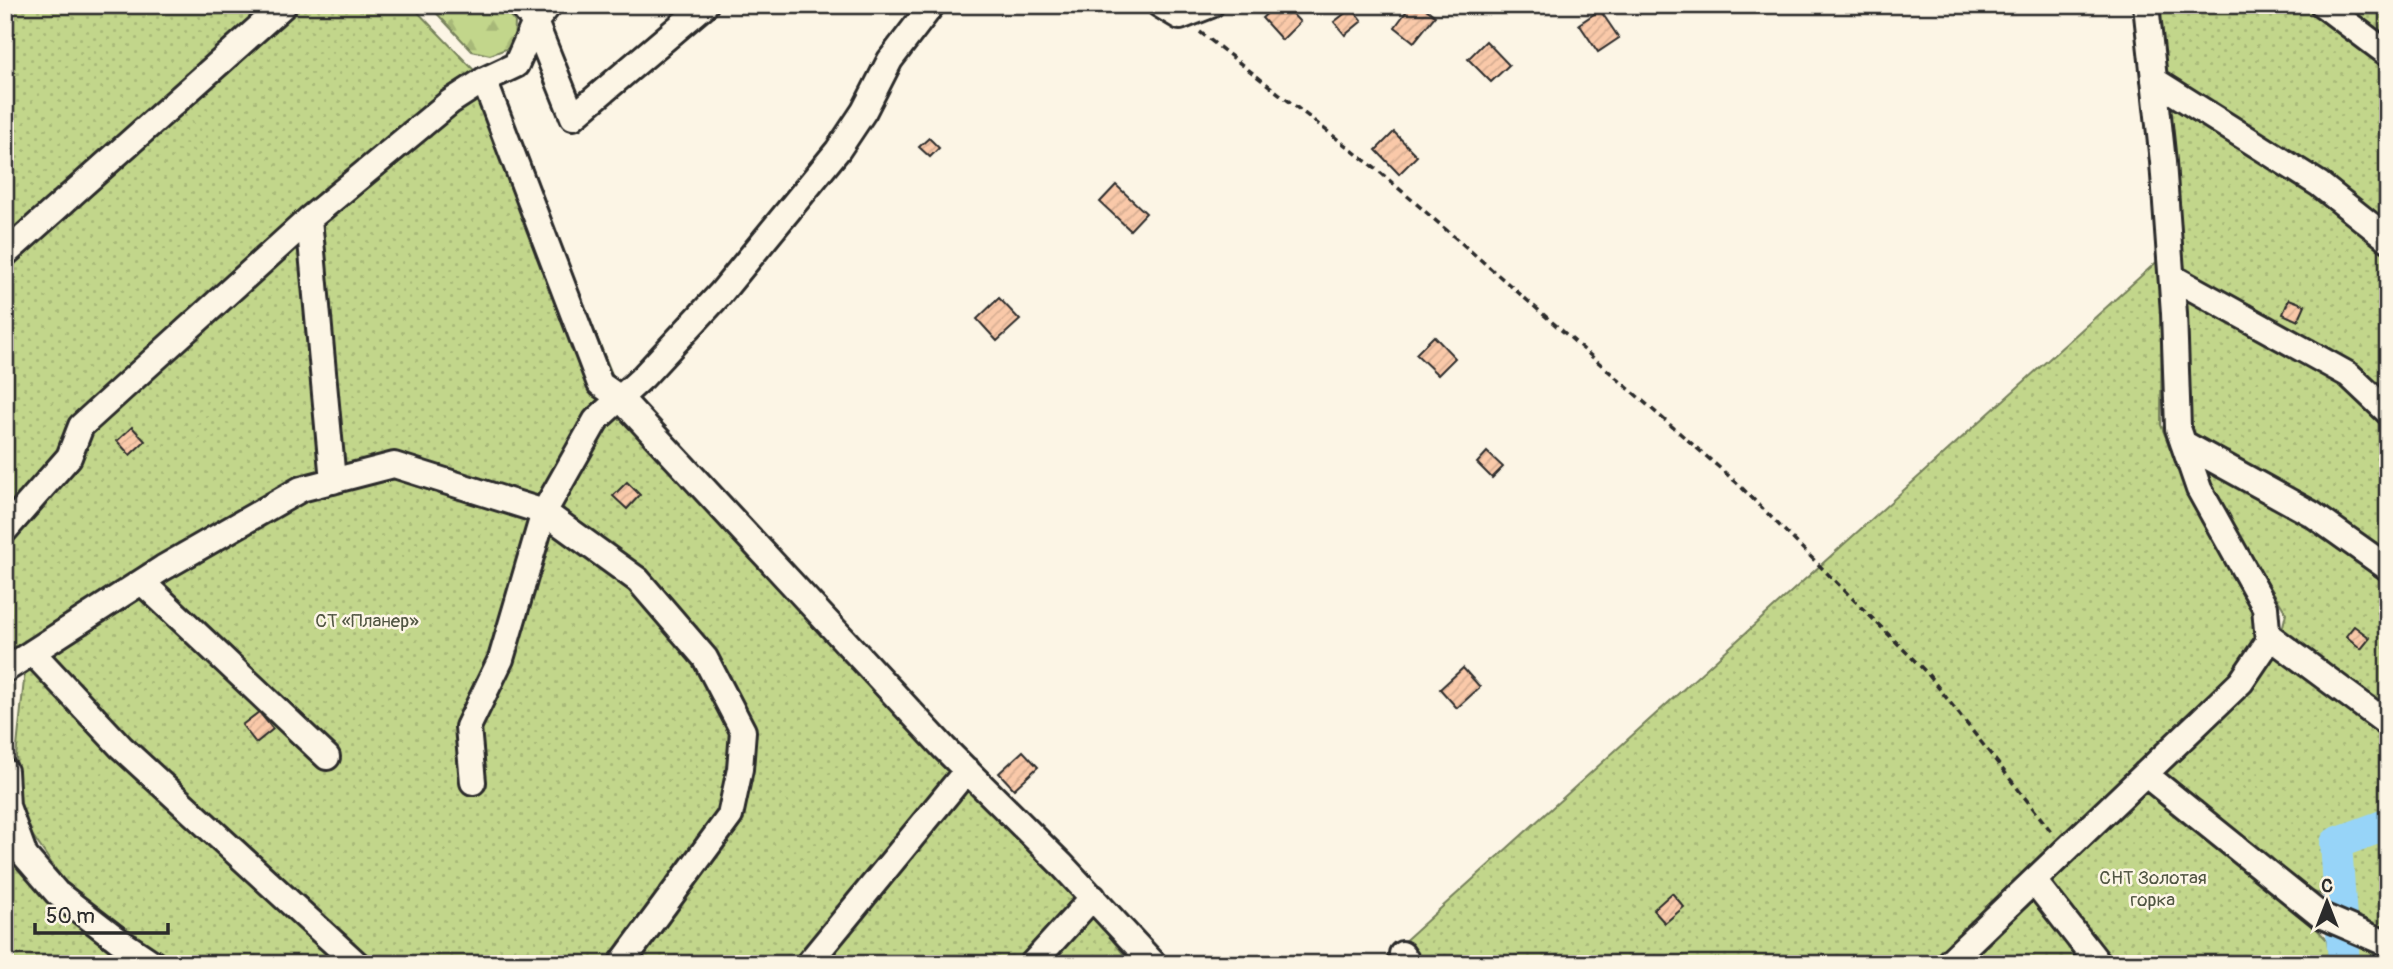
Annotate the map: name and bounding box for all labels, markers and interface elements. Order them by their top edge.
park label: СТ «Планер» [315,609,419,633]
park label: СНТ Золотая горка [2099,866,2207,912]
north arrow [2292,867,2362,937]
text: С [2321,874,2333,898]
scale bar [35,892,168,936]
text: 50 m [46,903,95,930]

